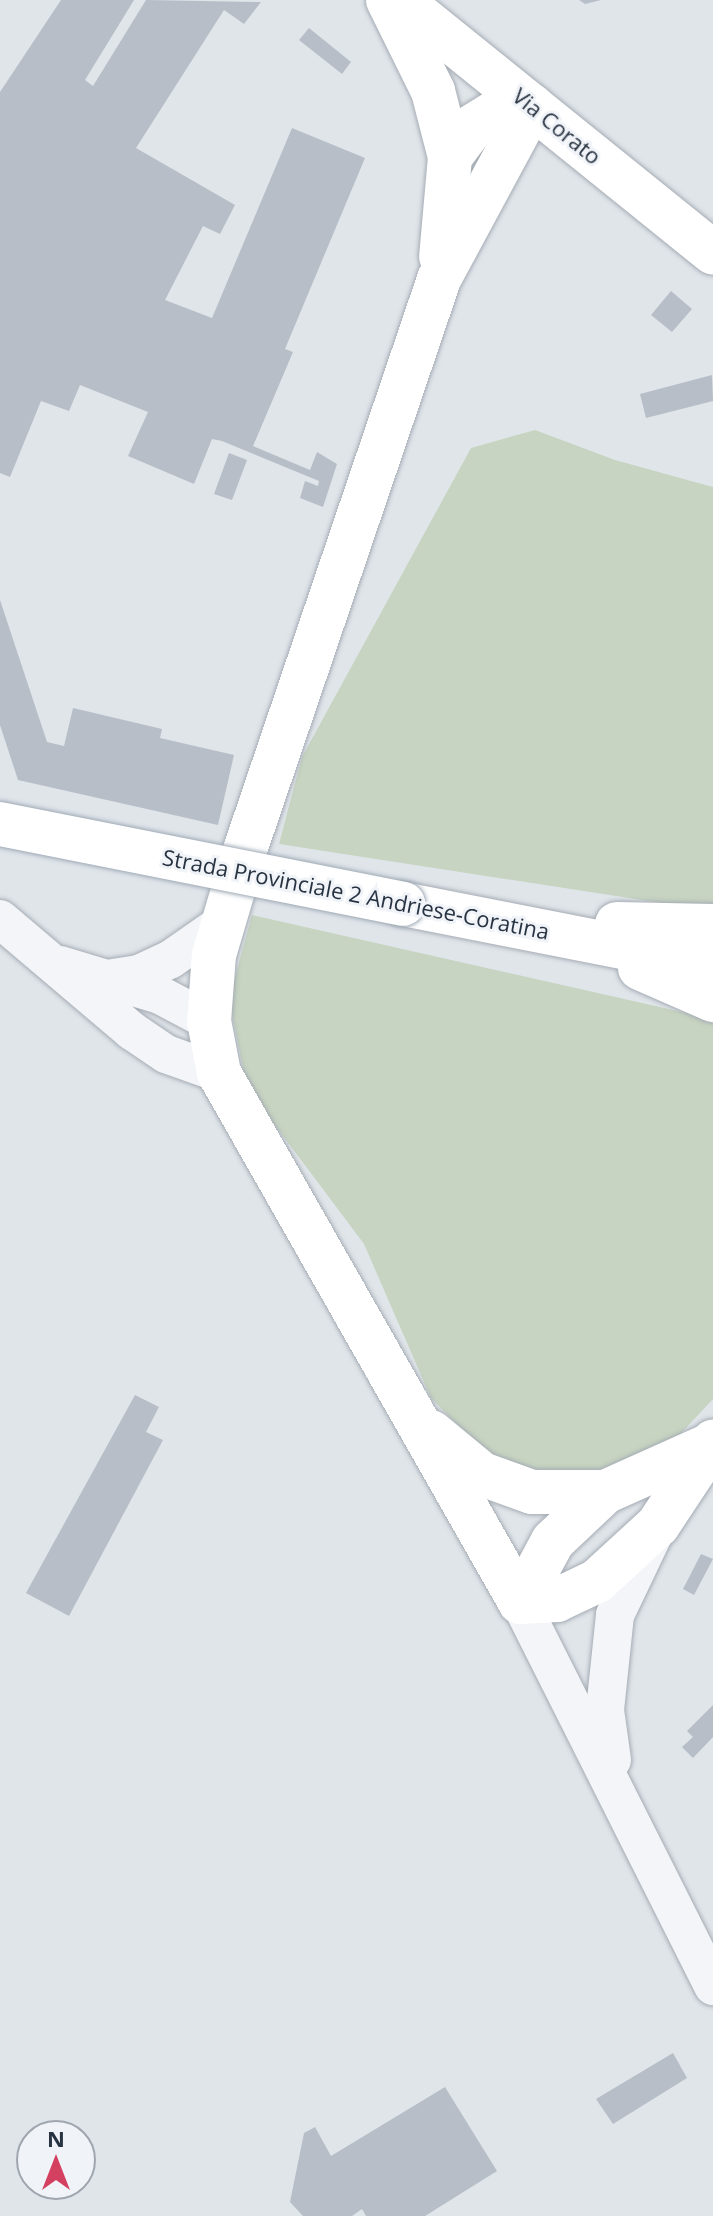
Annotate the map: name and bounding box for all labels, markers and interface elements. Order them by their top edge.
street label: Via Corato [508,82,606,170]
street label: Strada Provinciale 2 Andriese-Coratina [160,844,552,944]
north arrow [16,2120,96,2200]
text: N [47,2123,65,2153]

